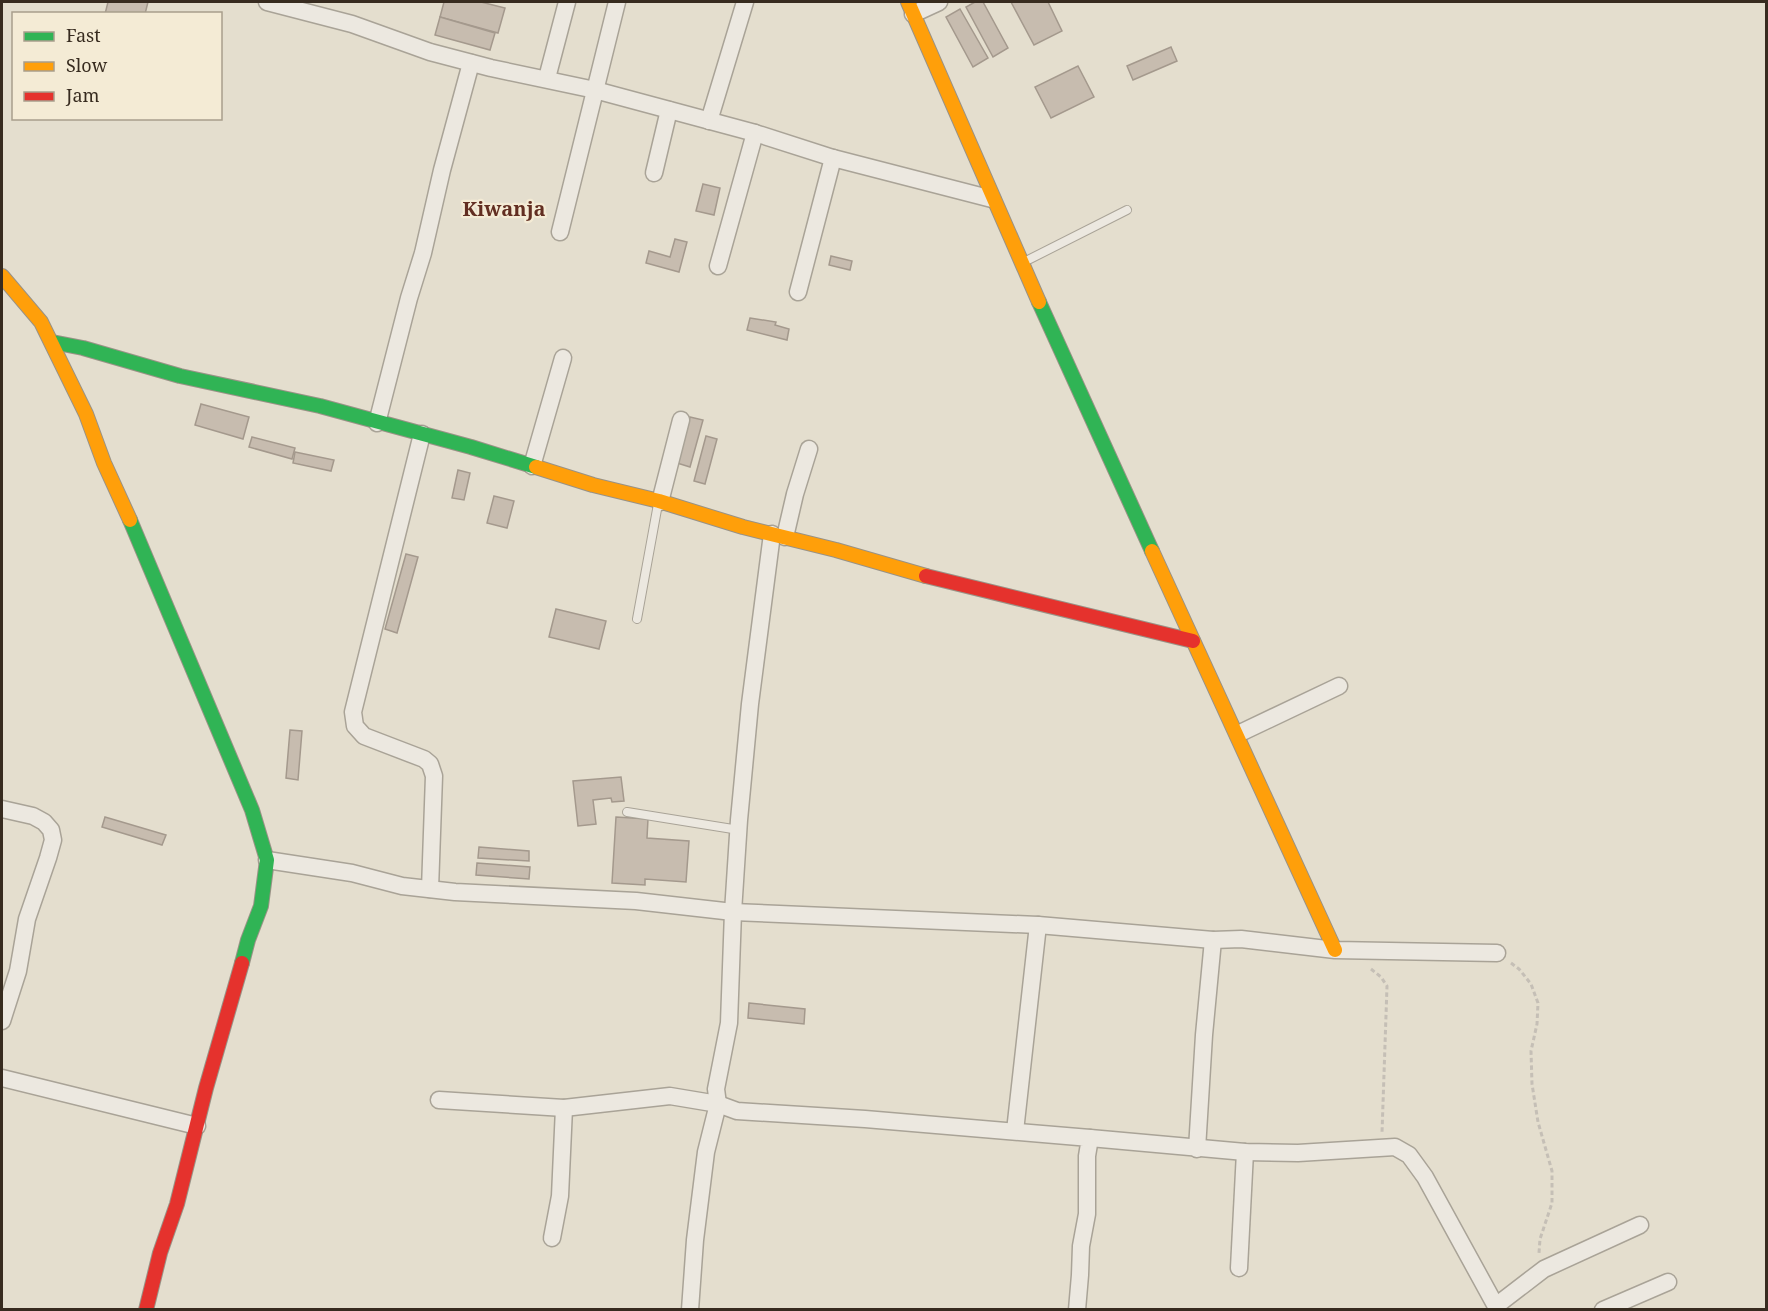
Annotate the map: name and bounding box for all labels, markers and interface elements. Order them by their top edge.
legend [12,12,222,120]
text: Fast [66,23,101,47]
text: Slow [66,53,108,77]
text: Jam [65,83,100,107]
district label: Kiwanja [462,195,546,222]

